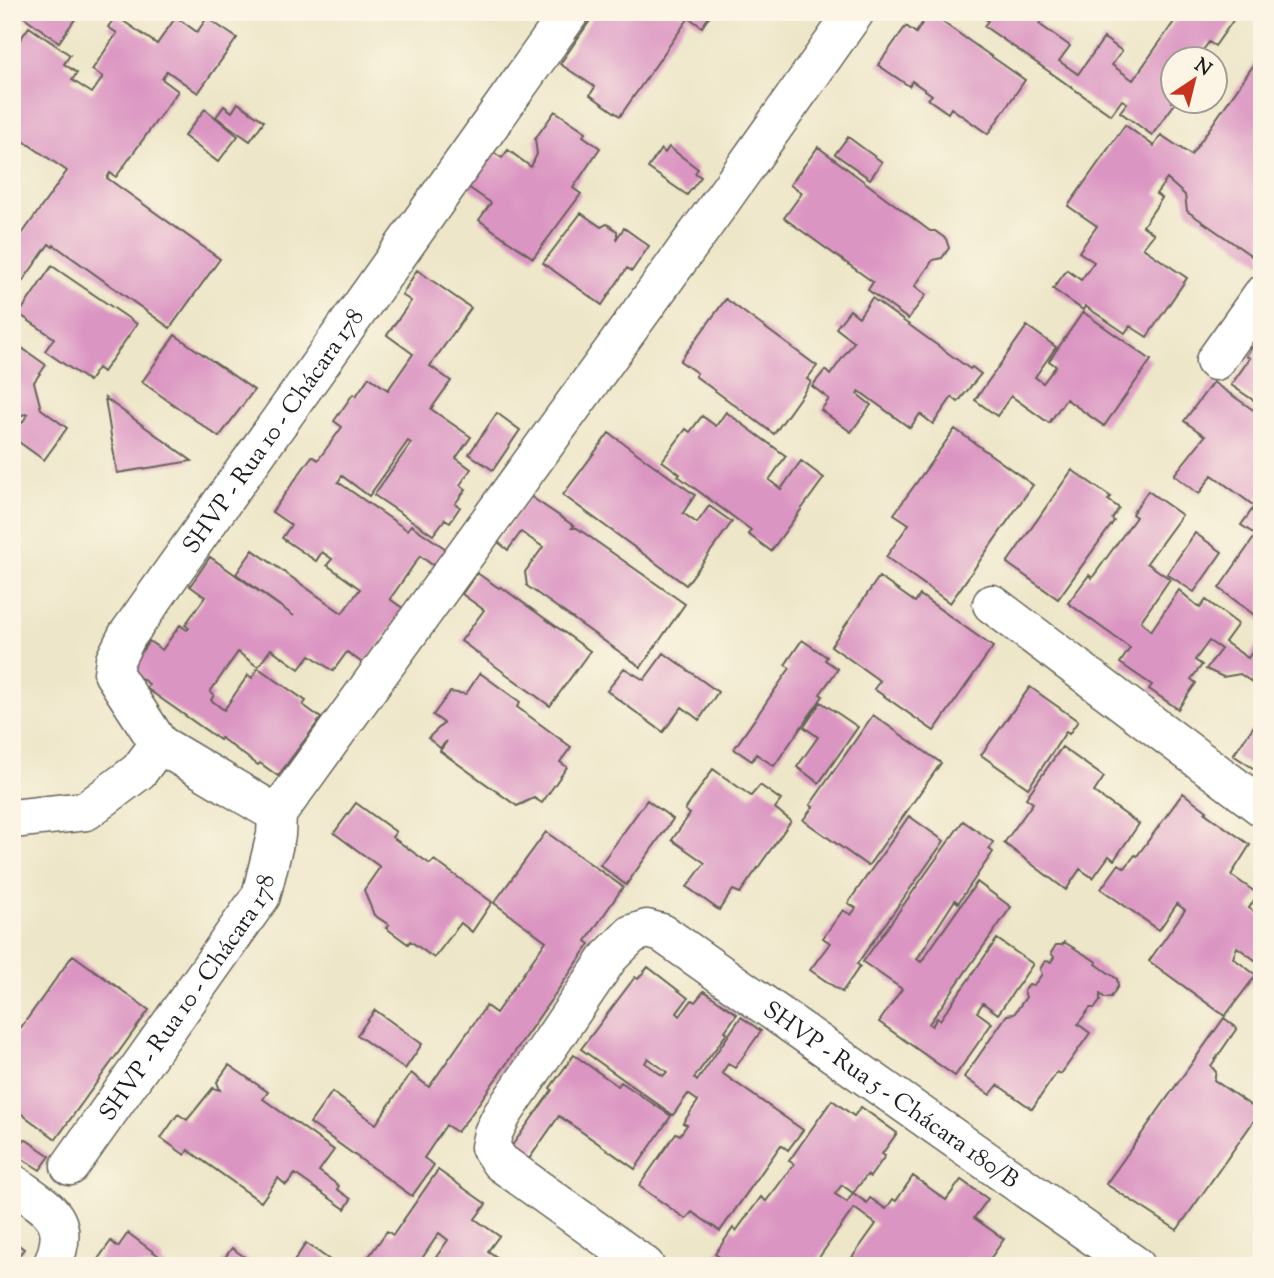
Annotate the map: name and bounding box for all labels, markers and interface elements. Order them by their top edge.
north arrow [1158,46,1228,116]
text: N [1188,53,1216,84]
street label: SHVP - Rua 10 - Chácara 178 [176,302,373,561]
street label: SHVP - Rua 10 - Chácara 178 [92,871,285,1129]
street label: SHVP - Rua 5 - Chácara 180/B [755,994,1025,1198]

